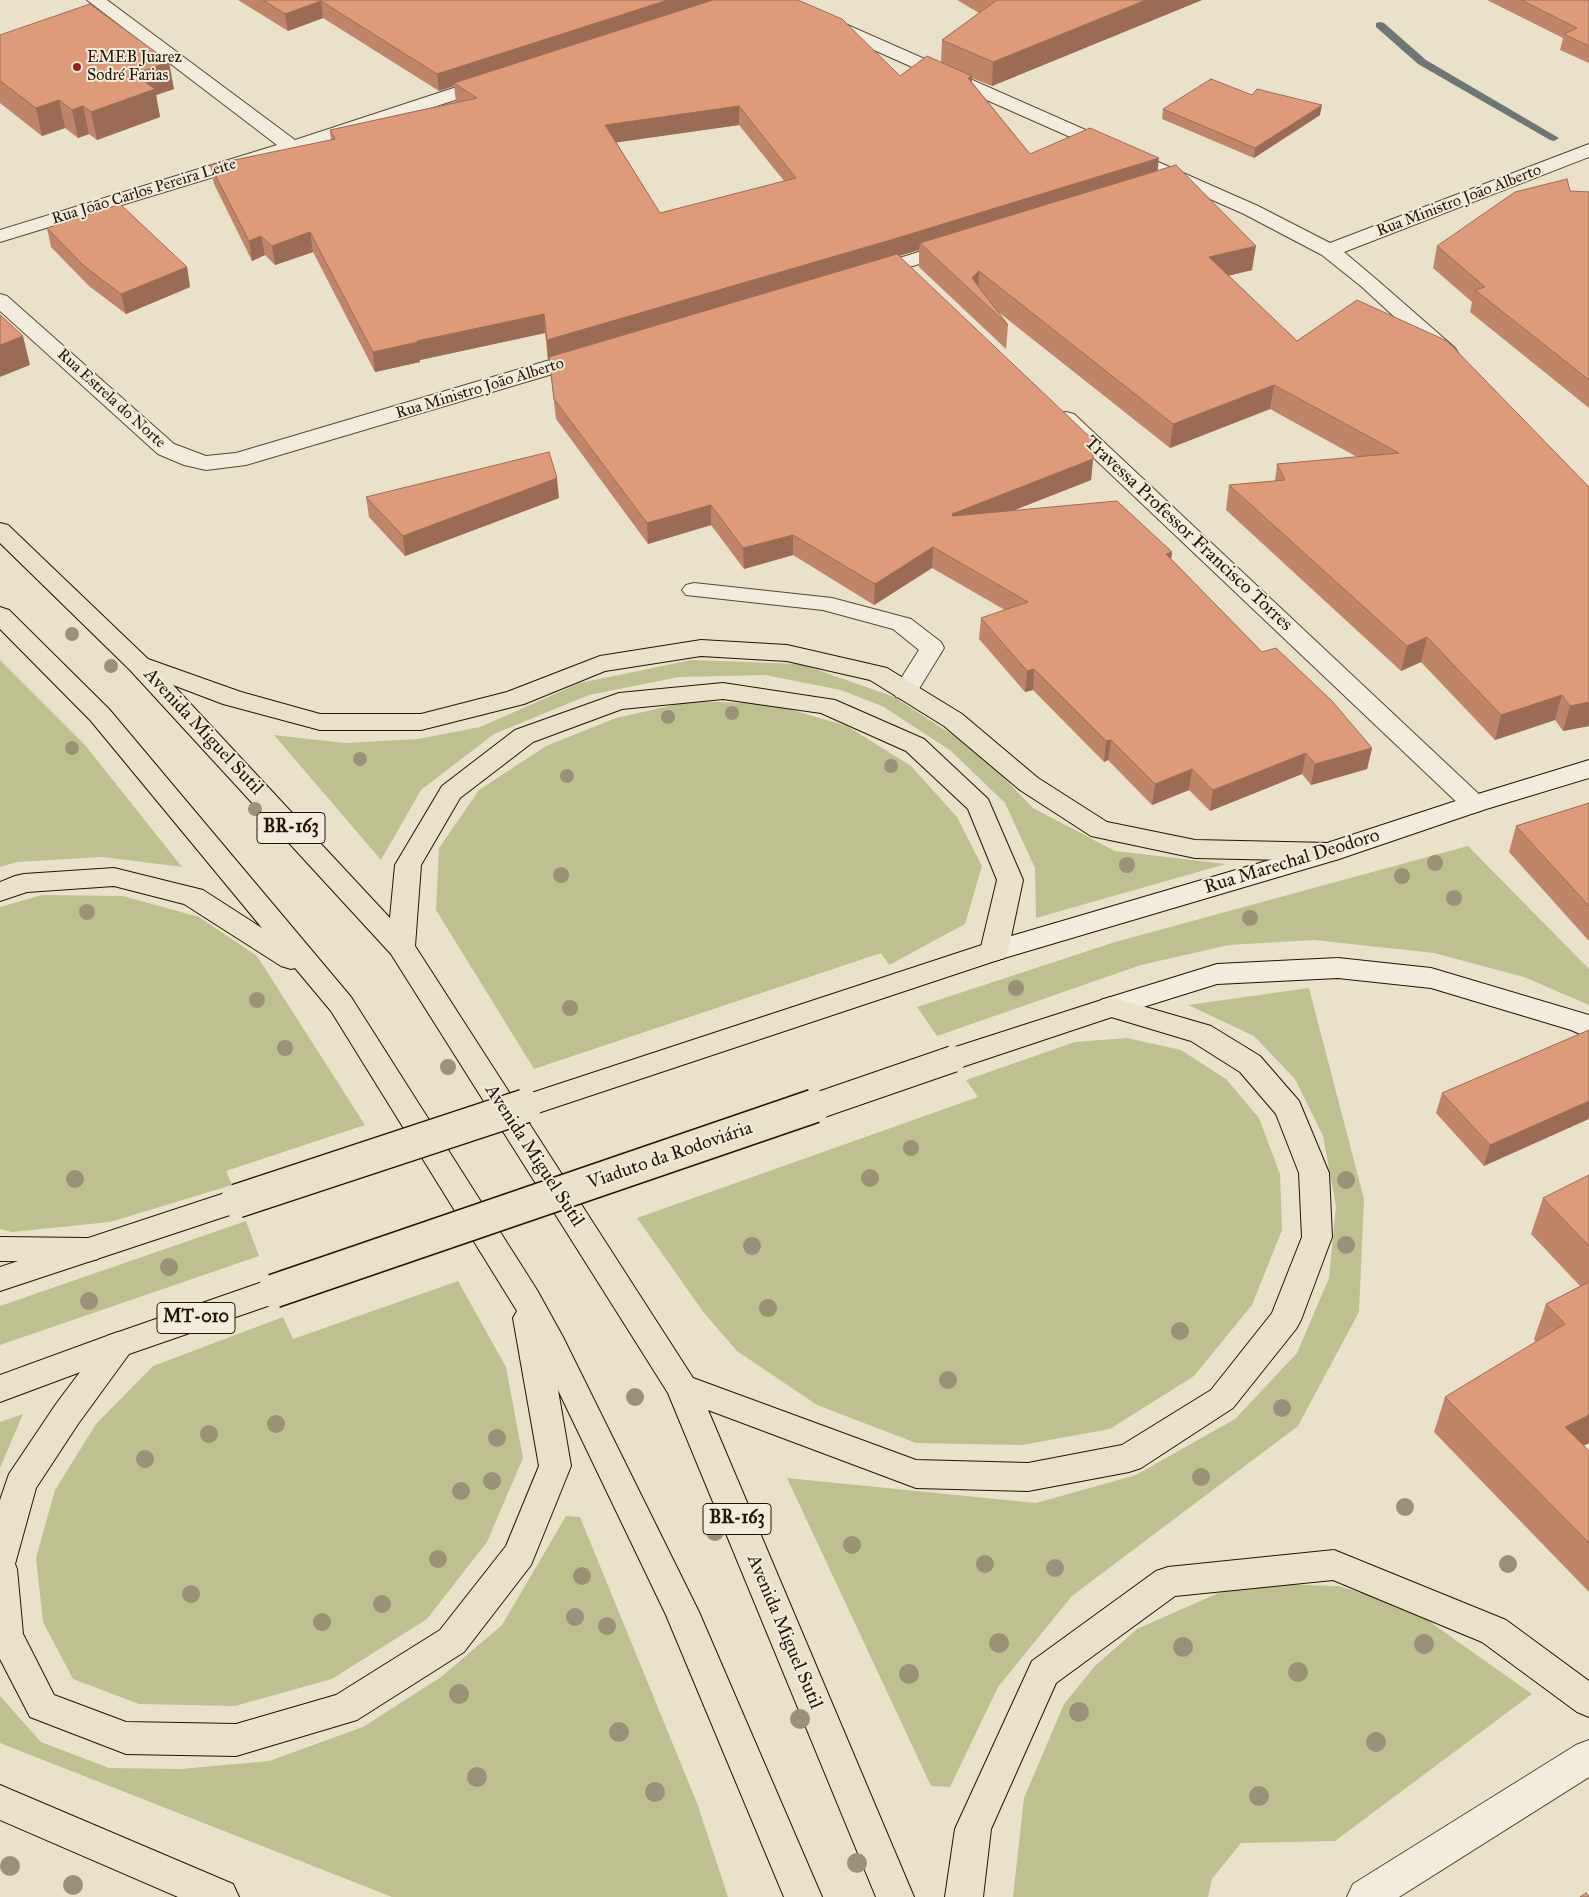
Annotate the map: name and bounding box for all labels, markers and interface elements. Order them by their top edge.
place label: EMEB Juarez Sodré Farias [87,48,182,86]
marker: EMEB Juarez Sodré Farias [71,61,83,73]
street label: Rua João Carlos Pereira Leite [50,155,238,229]
street label: Rua Ministro João Alberto [1374,161,1544,241]
street label: Rua Estrela do Norte [53,345,169,453]
street label: Rua Ministro João Alberto [394,354,566,424]
street label: Travessa Professor Francisco Torres [1079,432,1297,636]
street label: Avenida Miguel Sutil [138,664,268,800]
road number: BR-163 [257,812,325,844]
street label: Rua Marechal Deodoro [1201,824,1383,900]
street label: Avenida Miguel Sutil [479,1081,589,1231]
street label: Viaduto da Rodoviária [584,1117,756,1195]
road number: MT-010 [157,1302,235,1334]
road number: BR-163 [703,1504,771,1535]
street label: Avenida Miguel Sutil [741,1552,827,1712]

